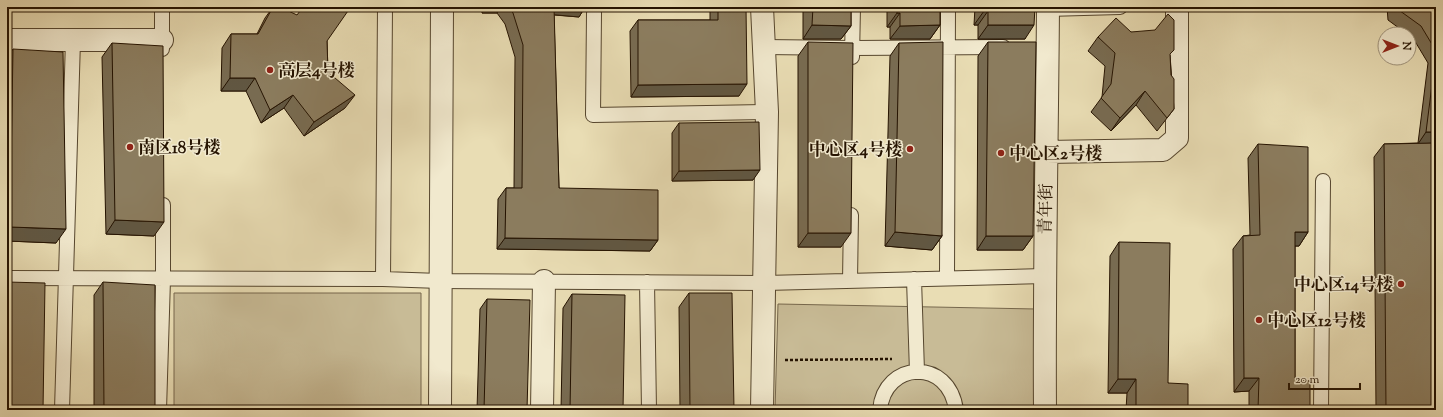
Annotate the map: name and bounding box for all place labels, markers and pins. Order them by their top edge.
place label: 高层4号楼 [278,60,355,84]
marker: 高层4号楼 [265,65,275,75]
place label: 南区18号楼 [138,137,220,161]
place label: 中心区4号楼 [808,139,902,163]
marker: 南区18号楼 [125,142,135,152]
place label: 中心区2号楼 [1009,143,1102,167]
marker: 中心区4号楼 [905,144,915,154]
marker: 中心区2号楼 [996,148,1006,158]
place label: 中心区14号楼 [1294,274,1393,298]
marker: 中心区14号楼 [1396,279,1406,289]
place label: 中心区12号楼 [1267,310,1366,334]
marker: 中心区12号楼 [1254,315,1264,325]

